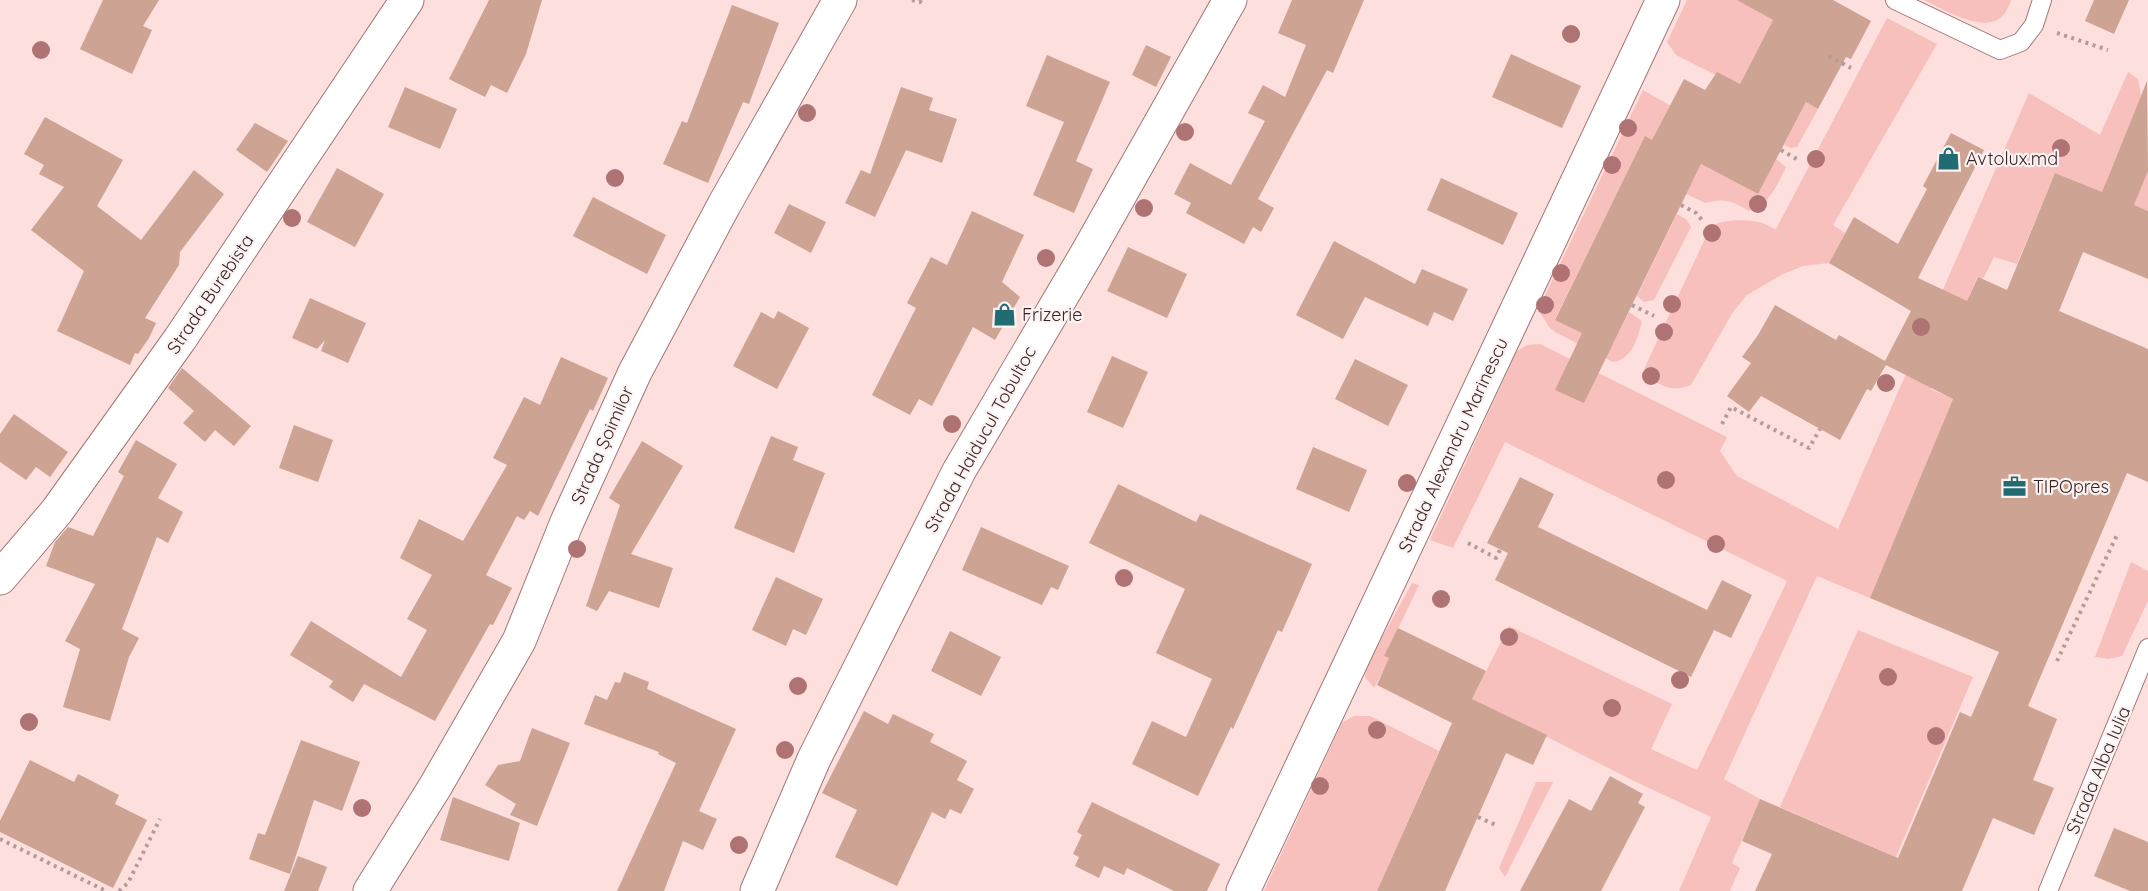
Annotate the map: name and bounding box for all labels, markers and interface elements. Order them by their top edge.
shop icon: Avtolux.md [1935,145,1961,171]
place label: Avtolux.md [1966,147,2058,170]
street label: Strada Burebista [161,230,259,358]
shop icon: Frizerie [991,301,1017,327]
place label: Frizerie [1022,303,1082,326]
street label: Strada Alexandru Marinescu [1393,334,1513,556]
street label: Strada Haiducul Tobultoc [919,342,1041,536]
street label: Strada Șoimilor [566,382,638,508]
office icon: TIPOpres [2002,473,2028,499]
place label: TIPOpres [2033,475,2109,498]
street label: Strada Alba Iulia [2061,703,2135,837]

